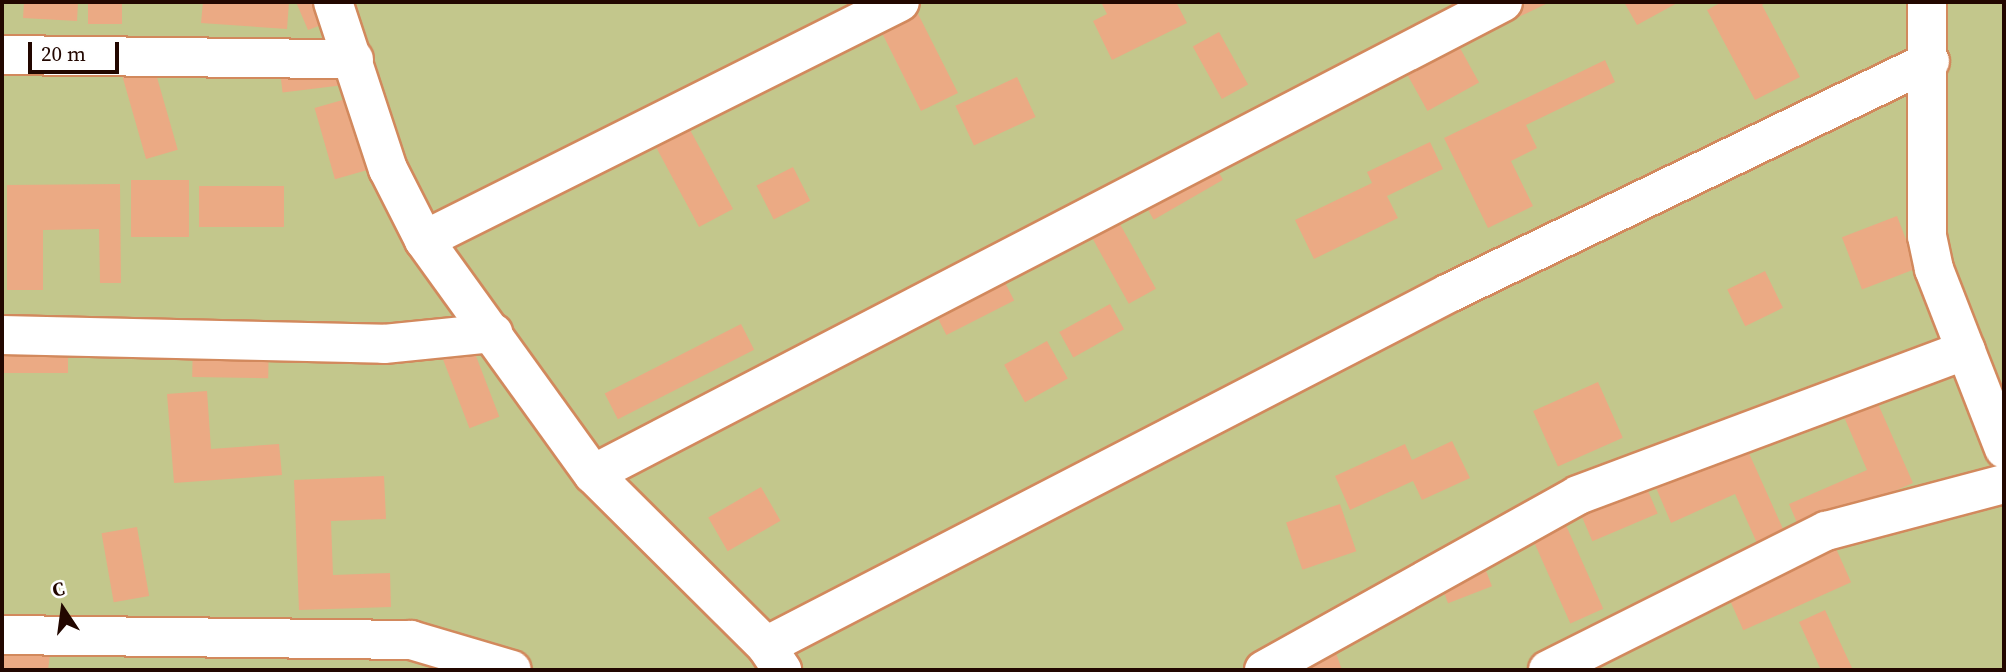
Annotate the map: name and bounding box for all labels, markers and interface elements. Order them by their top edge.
scale bar [32,28,122,72]
text: 20 m [41,39,86,68]
north arrow [28,574,98,644]
text: С [50,575,67,603]

